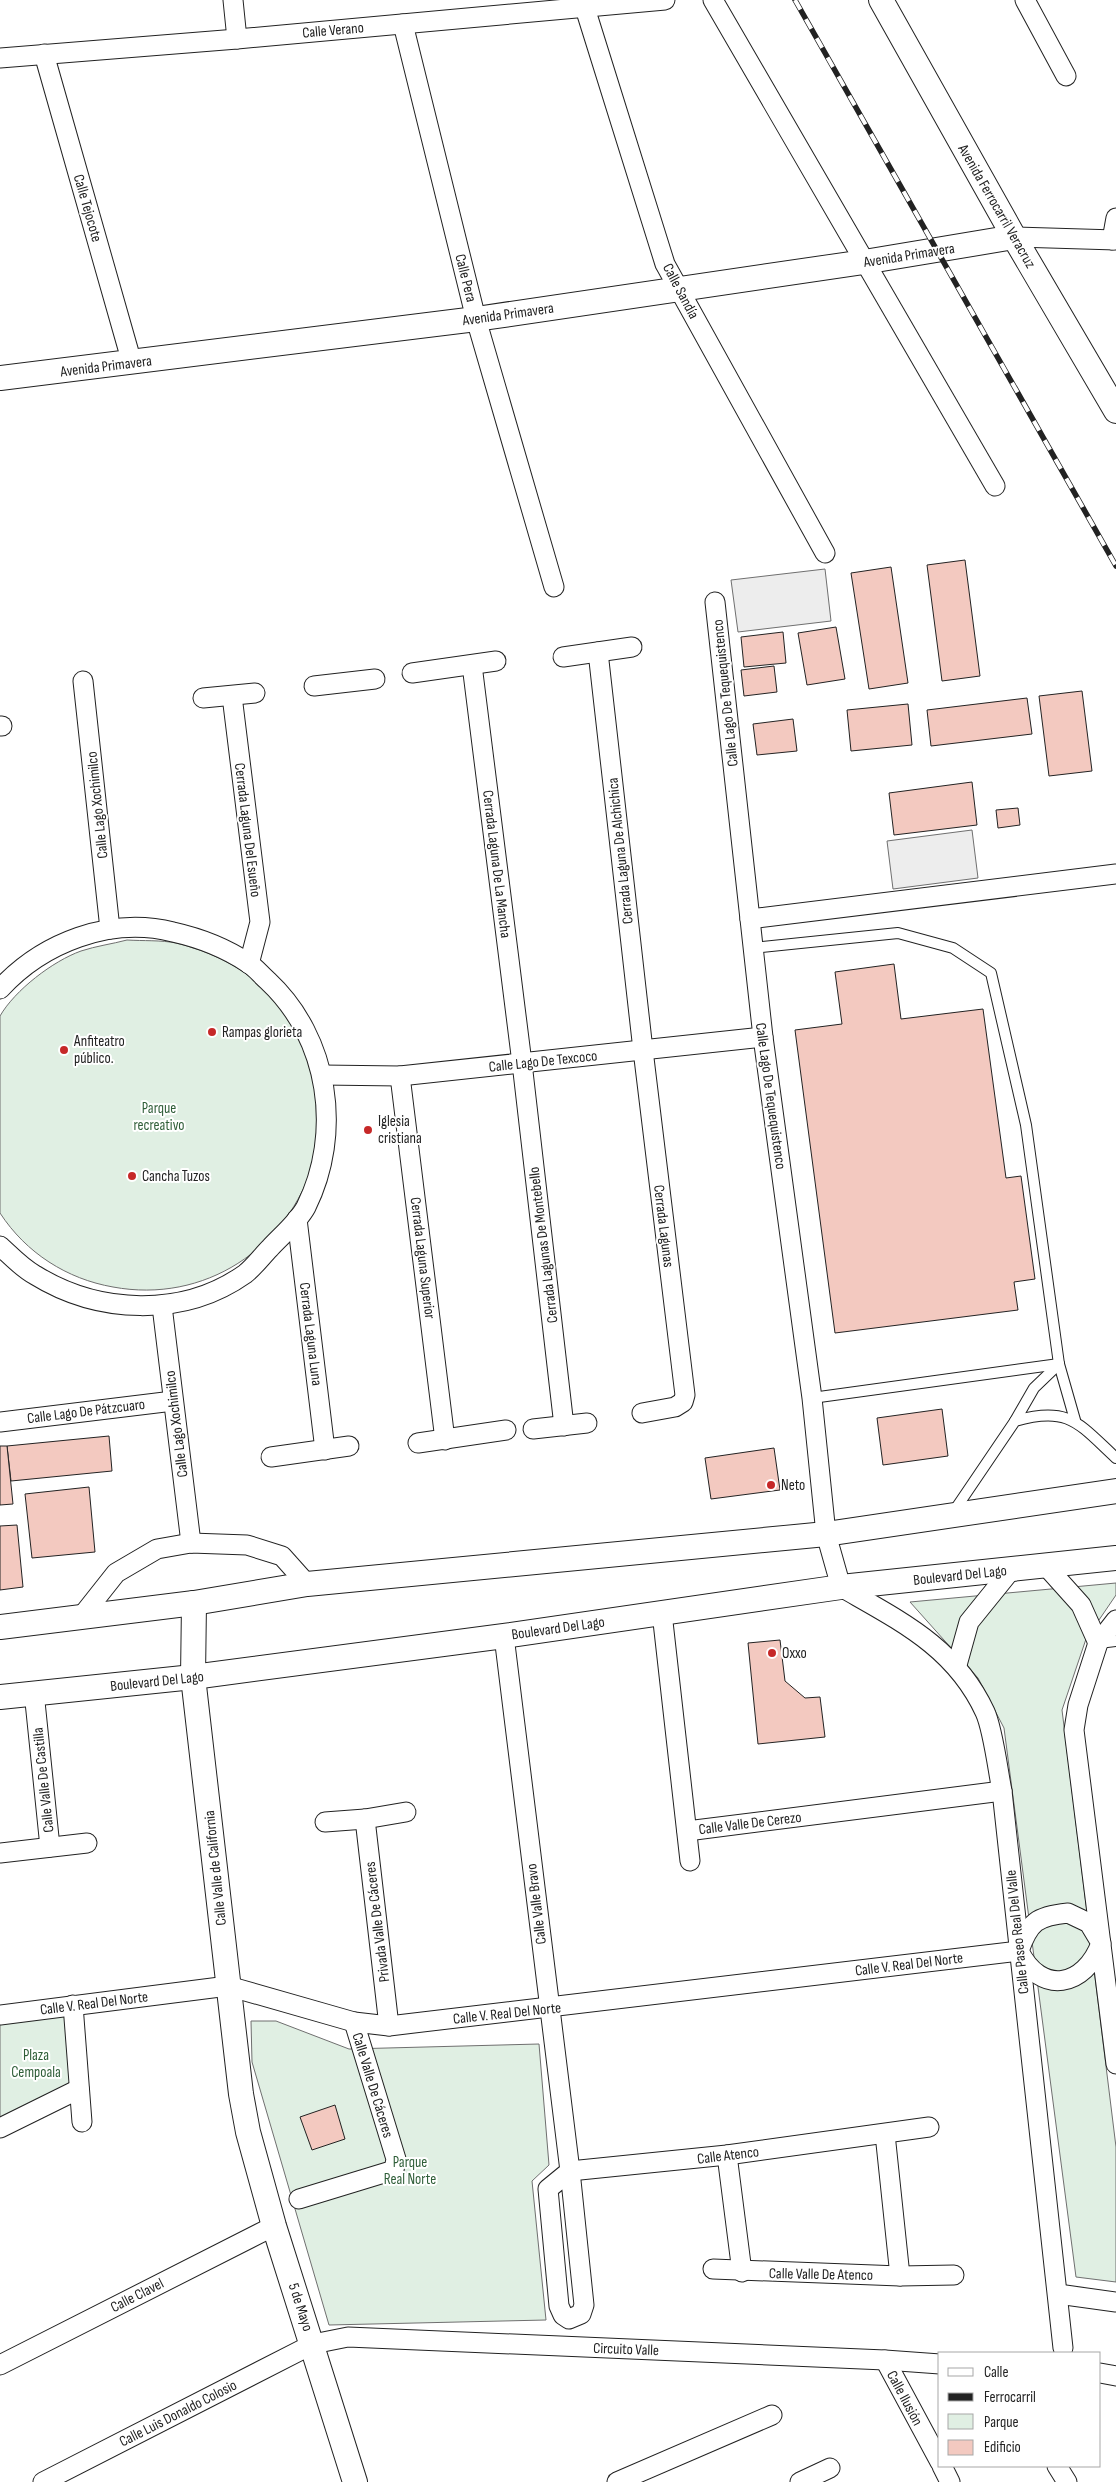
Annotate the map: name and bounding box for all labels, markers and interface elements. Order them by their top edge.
street label: Calle Verano [302,18,365,43]
street label: Avenida Ferrocarril Veracruz [953,140,1040,272]
street label: Calle Tejocote [69,172,106,244]
street label: Avenida Primavera [861,239,956,272]
street label: Calle Pera [450,252,481,304]
street label: Calle Sandía [658,260,703,322]
street label: Avenida Primavera [460,299,555,330]
street label: Avenida Primavera [58,351,153,382]
street label: Calle Lago De Tequequistenco [708,618,743,767]
street label: Calle Lago Xochimilco [82,751,113,859]
street label: Cerrada Laguna Del Esueño [230,762,265,898]
street label: Cerrada Laguna De Alchichica [603,777,638,925]
street label: Cerrada Laguna De La Mancha [478,789,515,939]
street label: Calle Lago De Tequequistenco [751,1022,790,1171]
place label: Rampas glorieta [222,1023,302,1042]
marker: Rampas glorieta [206,1026,218,1038]
place label: Anfiteatro público. [73,1032,125,1068]
marker: Anfiteatro público. [58,1044,70,1056]
street label: Calle Lago De Texcoco [488,1046,598,1077]
park label: Parque recreativo [133,1099,185,1135]
place label: Iglesia cristiana [378,1112,422,1148]
marker: Iglesia cristiana [362,1124,374,1136]
street label: Cerrada Lagunas De Montebello [524,1166,563,1324]
place label: Cancha Tuzos [142,1167,210,1186]
marker: Cancha Tuzos [126,1170,138,1182]
street label: Cerrada Lagunas [649,1184,678,1268]
street label: Cerrada Laguna Superior [406,1196,439,1321]
street label: Cerrada Laguna Luna [295,1281,326,1387]
street label: Calle Lago Xochimilco [161,1369,192,1478]
street label: Calle Lago De Pátzcuaro [26,1395,146,1428]
place label: Neto [781,1476,805,1495]
marker: Neto [765,1479,777,1491]
street label: Boulevard Del Lago [912,1561,1008,1590]
street label: Boulevard Del Lago [510,1613,606,1644]
place label: Oxxo [782,1644,807,1663]
marker: Oxxo [766,1647,778,1659]
street label: Boulevard Del Lago [109,1667,205,1696]
street label: Calle Valle De Castilla [29,1726,58,1833]
street label: Calle Valle De Cerezo [698,1808,802,1839]
street label: Calle Valle de California [200,1809,231,1926]
street label: Privada Valle De Cáceres [361,1861,394,1983]
street label: Calle Valle Bravo [522,1862,551,1945]
street label: Calle Paseo Real Del Valle [1002,1869,1033,1995]
street label: Calle V. Real Del Norte [854,1948,964,1981]
street label: Calle V. Real Del Norte [39,1987,149,2020]
street label: Calle V. Real Del Norte [452,1998,562,2029]
street label: Calle Valle De Cáceres [348,2030,398,2140]
park label: Plaza Cempoala [11,2046,61,2082]
street label: Calle Atenco [696,2142,760,2169]
park label: Parque Real Norte [384,2153,436,2189]
street label: Calle Valle De Atenco [769,2264,873,2285]
street label: Calle Clavel [108,2274,167,2317]
street label: 5 de Mayo [284,2281,317,2334]
street label: Circuito Valle [593,2339,659,2360]
legend [938,2352,1101,2467]
text: Calle [984,2363,1008,2382]
street label: Calle Ilusión [882,2367,927,2429]
street label: Calle Luis Donaldo Colosio [116,2376,240,2451]
text: Ferrocarril [984,2388,1036,2407]
text: Parque [984,2413,1019,2432]
text: Edificio [984,2438,1021,2457]

